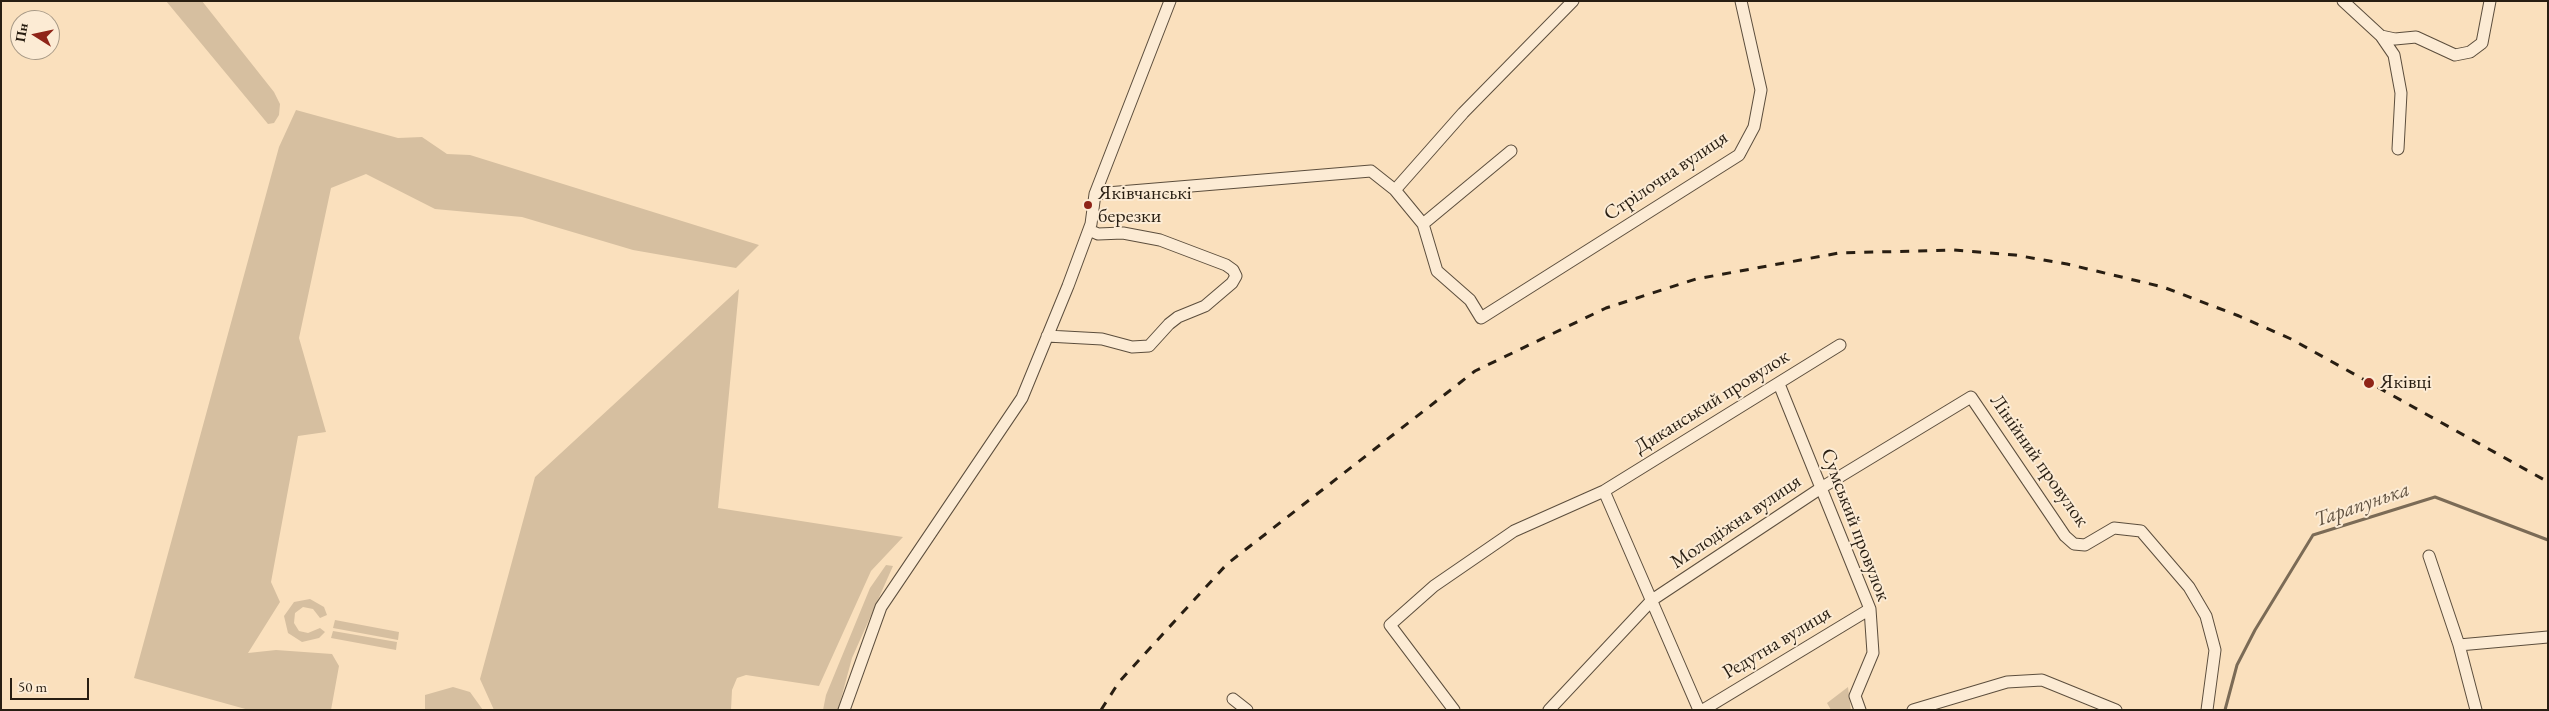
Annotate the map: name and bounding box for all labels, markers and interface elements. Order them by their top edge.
north arrow [10,10,60,60]
text: Пн [11,22,32,44]
street label: Стрілочна вулиця [1599,126,1733,226]
place label: Яківчанські березки [1098,182,1192,229]
marker: Яківчанські березки [1082,199,1094,211]
street label: Диканський провулок [1630,345,1794,459]
place label: Яківці [2380,371,2432,395]
marker: Яківці [2362,376,2376,390]
street label: Лінійний провулок [1984,390,2094,532]
street label: Сумський провулок [1815,445,1895,605]
street label: Молодіжна вулиця [1666,469,1806,575]
water label: Тарапунька [2311,477,2413,533]
street label: Редутна вулиця [1718,601,1836,685]
scale bar [12,668,91,700]
text: 50 m [18,677,47,696]

